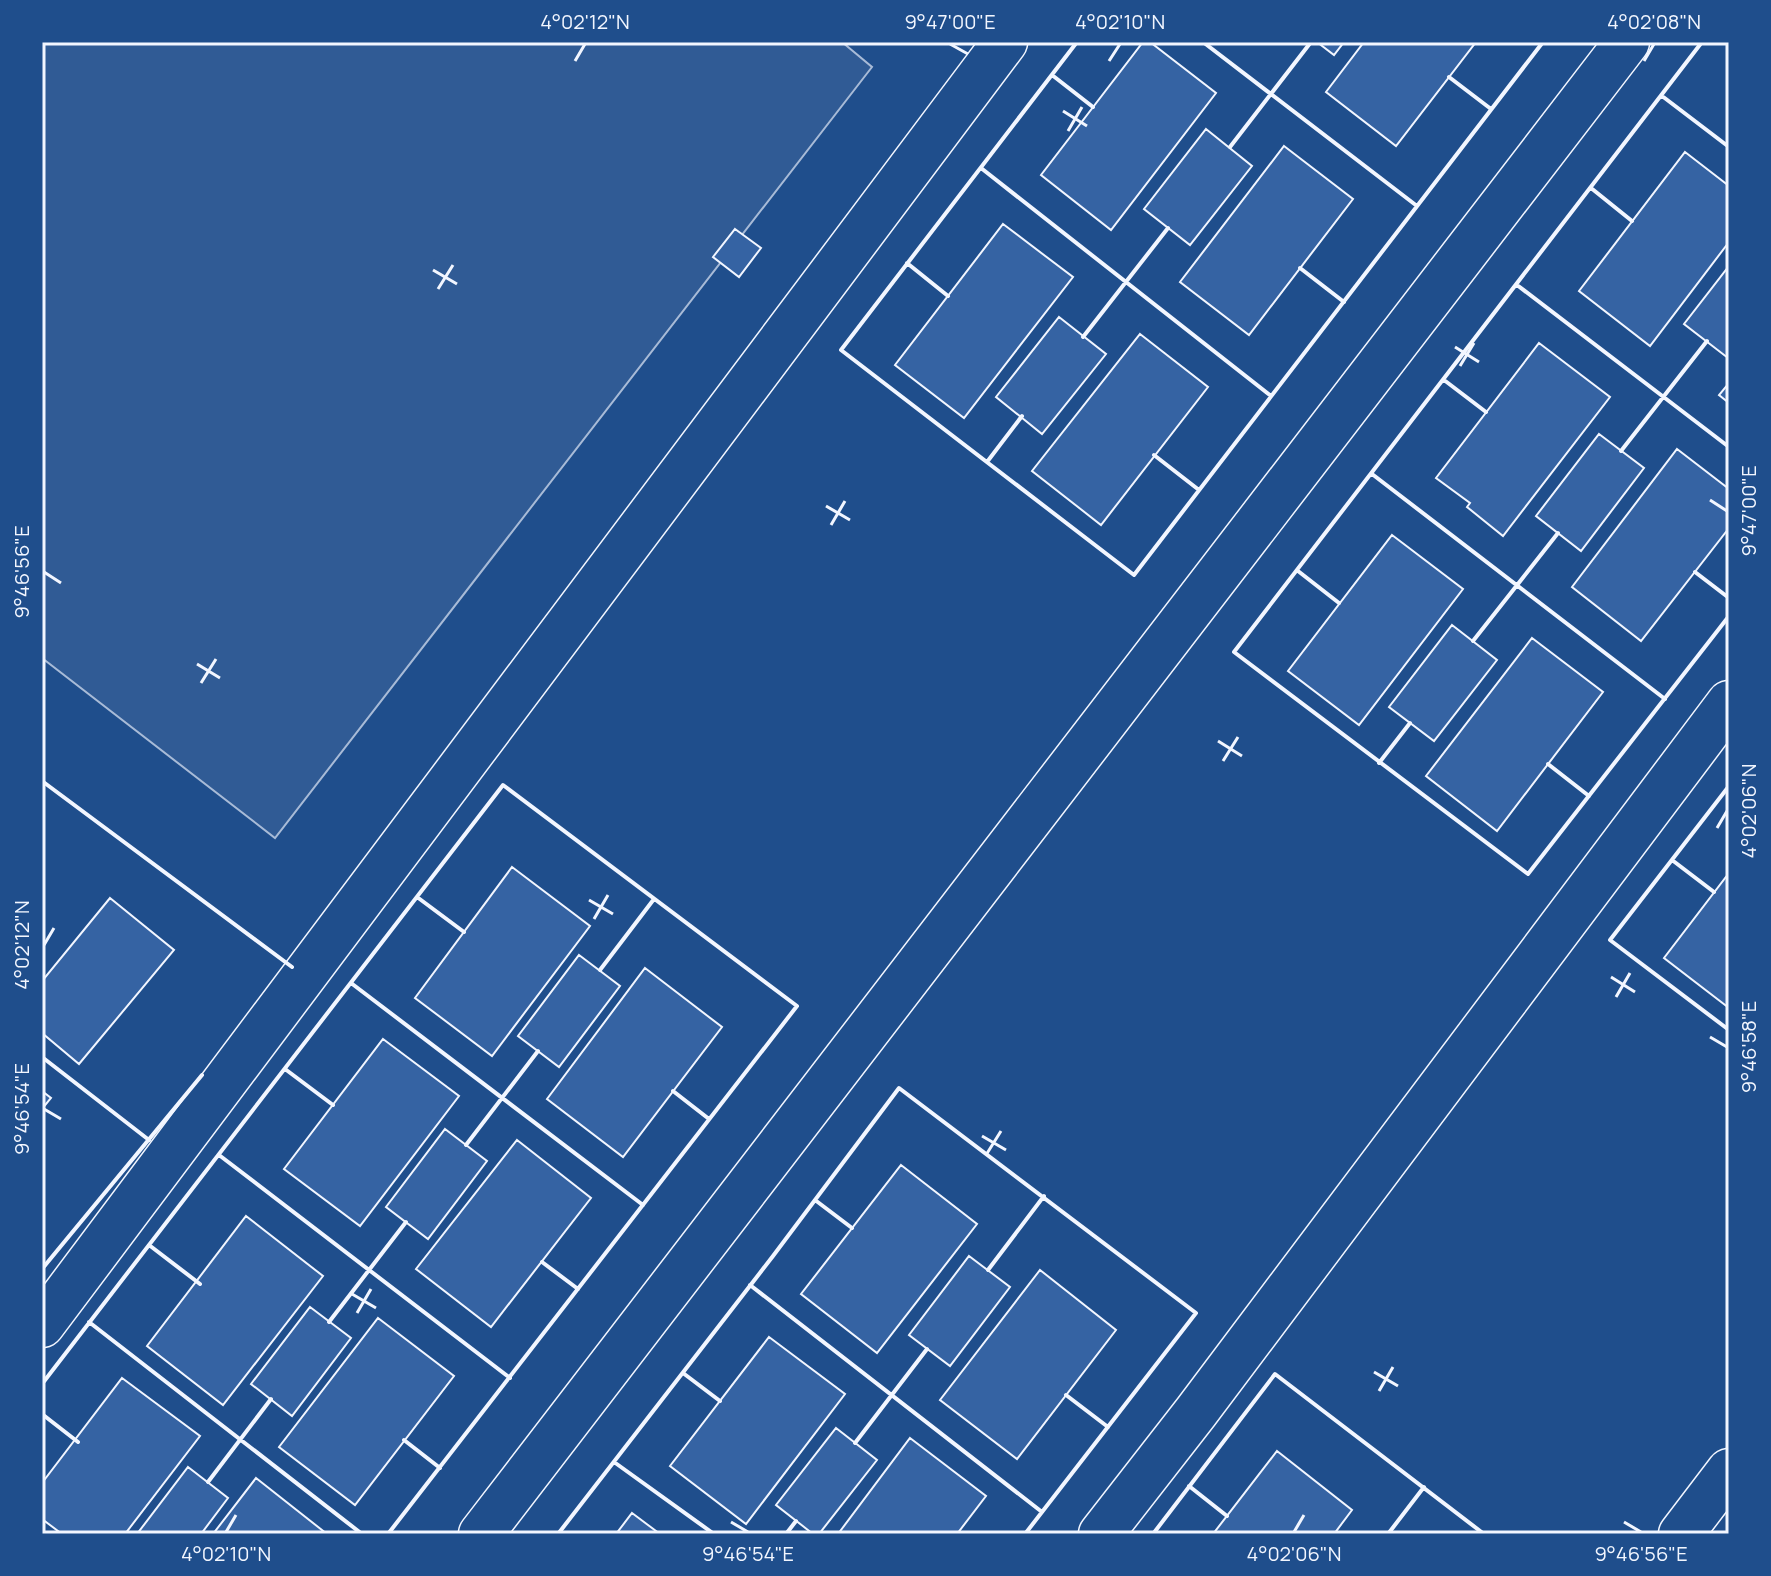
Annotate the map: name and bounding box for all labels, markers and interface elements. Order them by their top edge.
text: 4°02'12"N [540,8,630,35]
text: 9°47'00"E [904,8,996,35]
text: 4°02'10"N [1075,8,1165,35]
text: 4°02'08"N [1607,8,1701,35]
text: 9°47'00"E [1735,465,1762,557]
text: 9°46'56"E [8,525,35,619]
text: 4°02'06"N [1735,764,1762,858]
text: 4°02'12"N [8,900,35,990]
text: 9°46'58"E [1735,1001,1762,1093]
text: 9°46'54"E [8,1063,35,1155]
text: 4°02'10"N [181,1540,271,1567]
text: 9°46'54"E [702,1540,794,1567]
text: 4°02'06"N [1247,1540,1341,1567]
text: 9°46'56"E [1594,1540,1688,1567]

